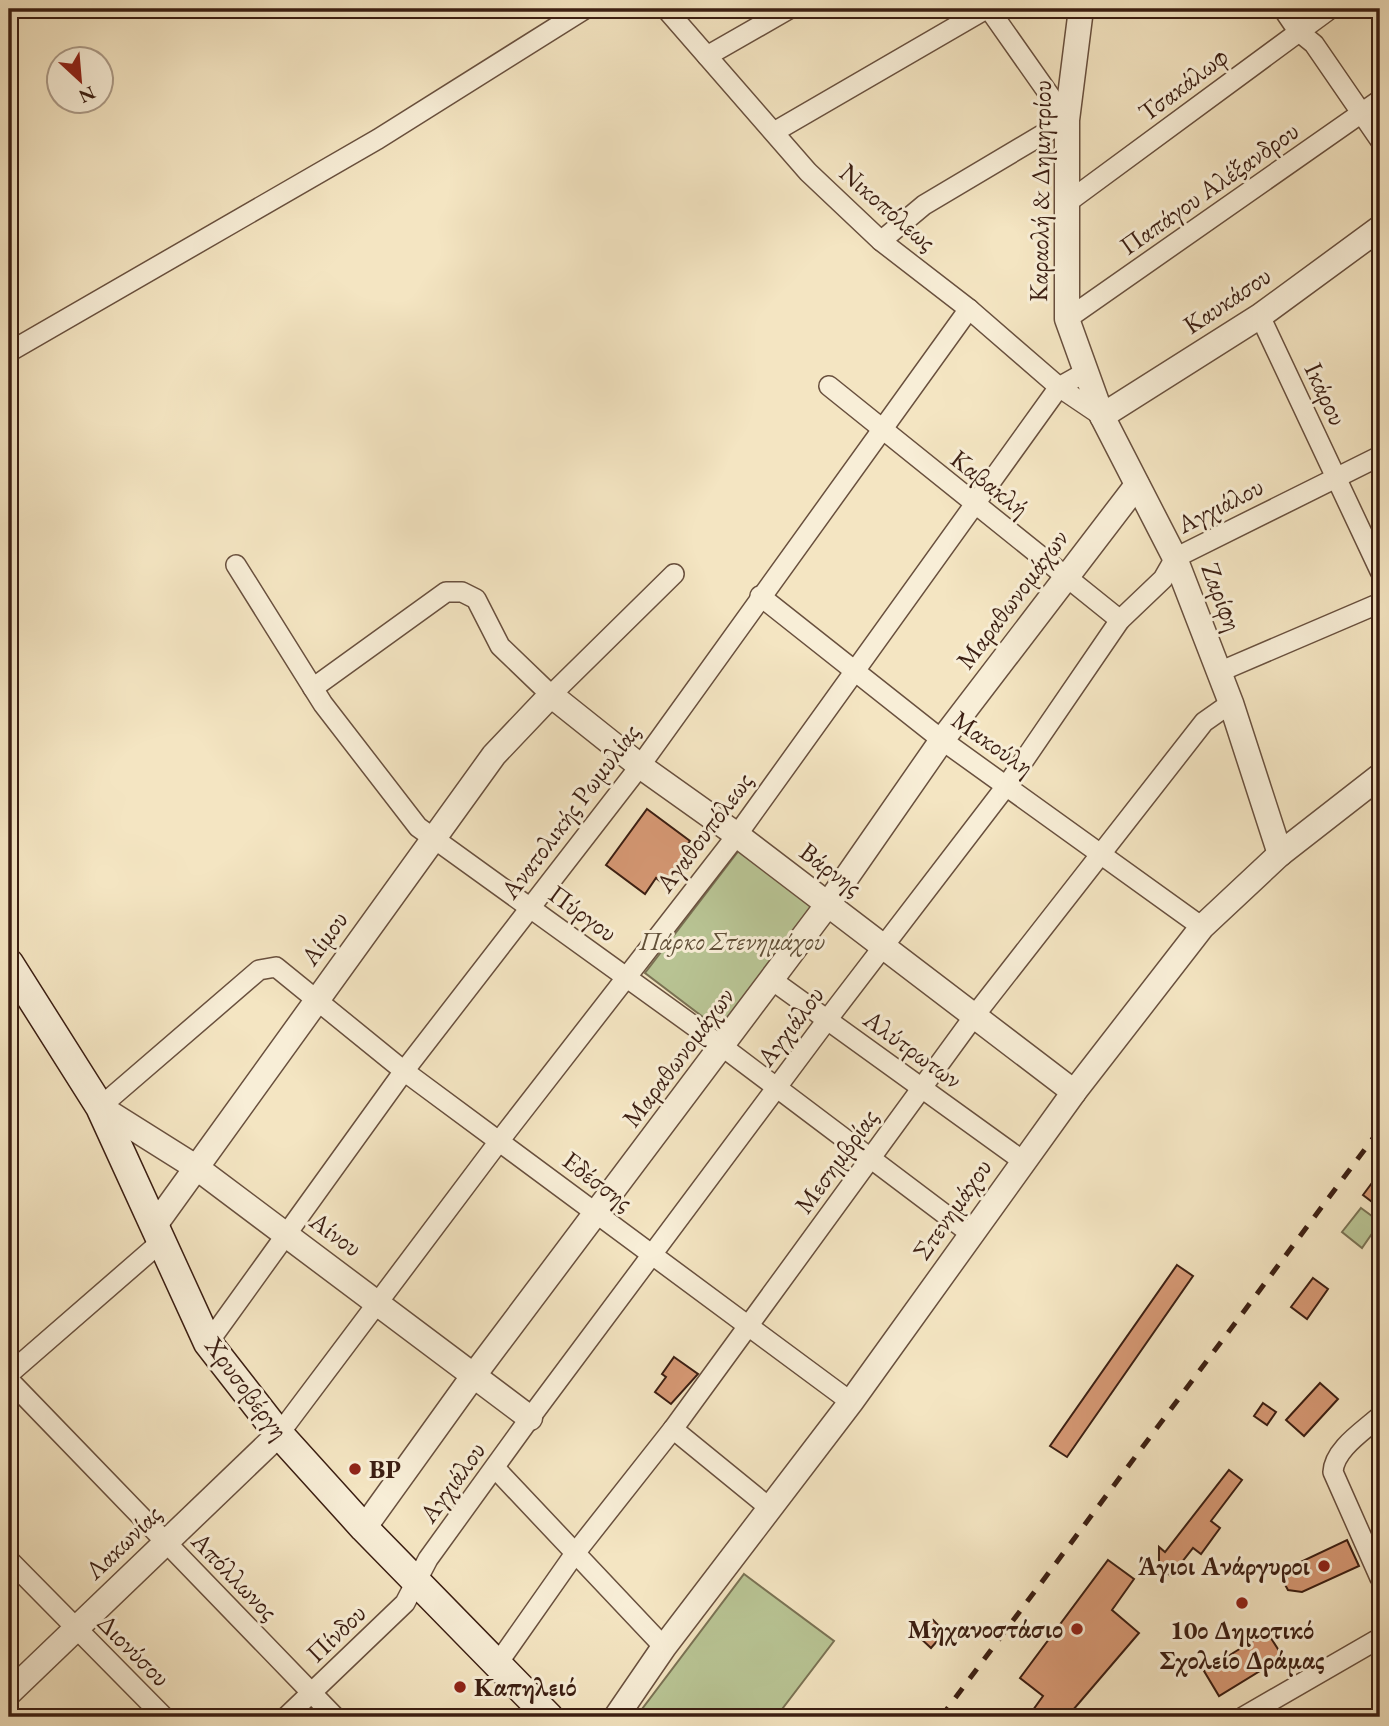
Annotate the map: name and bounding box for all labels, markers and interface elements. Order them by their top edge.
street label: Τσακάλωφ [1131,39,1235,129]
north arrow [46,46,116,116]
text: N [74,80,100,110]
street label: Καραολή & Δημητρίου [1021,80,1059,302]
street label: Παπάγου Αλέξανδρου [1113,114,1305,262]
street label: Νικοπόλεως [832,156,944,258]
street label: Καυκάσου [1177,258,1277,342]
street label: Ικάρου [1297,357,1355,431]
street label: Καβακλή [944,442,1036,524]
street label: Αγχιάλου [1170,469,1269,542]
street label: Μαραθωνομάχων [948,522,1076,676]
street label: Ζαρίφη [1193,558,1251,636]
street label: Μακούλη [945,702,1041,784]
street label: Ανατολικής Ρωμυλίας [492,716,647,906]
street label: Αγαθουπόλεως [647,765,760,900]
street label: Βάρνης [793,834,869,904]
street label: Πύργου [542,877,624,949]
street label: Αίμου [292,904,355,973]
park label: Πάρκο Στενημάχου [638,924,825,958]
street label: Αγχιάλου [748,979,831,1074]
street label: Μαραθωνομάχων [614,980,742,1134]
street label: Αλύτρωτων [856,1001,969,1096]
street label: Μεσημβρίας [786,1102,886,1220]
street label: Εδέσσης [556,1143,640,1219]
street label: Στενημάχου [905,1152,999,1266]
street label: Αίνου [302,1203,369,1264]
street label: Χρυσοβέργη [197,1329,297,1446]
street label: Αγχιάλου [411,1435,493,1530]
place label: BP [369,1452,401,1486]
marker: BP [347,1461,363,1477]
street label: Λακωνίας [77,1497,169,1588]
street label: Απόλλωνος [184,1524,286,1628]
place label: Άγιοι Ανάργυροι [1137,1549,1310,1583]
marker: Άγιοι Ανάργυροι [1316,1558,1332,1574]
marker: 10ο Δημοτικό Σχολείο Δράμας [1234,1595,1250,1611]
street label: Πίνδου [299,1596,373,1670]
street label: Διονύσου [90,1606,178,1694]
place label: Μηχανοστάσιο [907,1612,1063,1646]
place label: 10ο Δημοτικό Σχολείο Δράμας [1160,1613,1324,1677]
marker: Μηχανοστάσιο [1069,1621,1085,1637]
place label: Καπηλειό [474,1670,577,1704]
marker: Καπηλειό [452,1679,468,1695]

